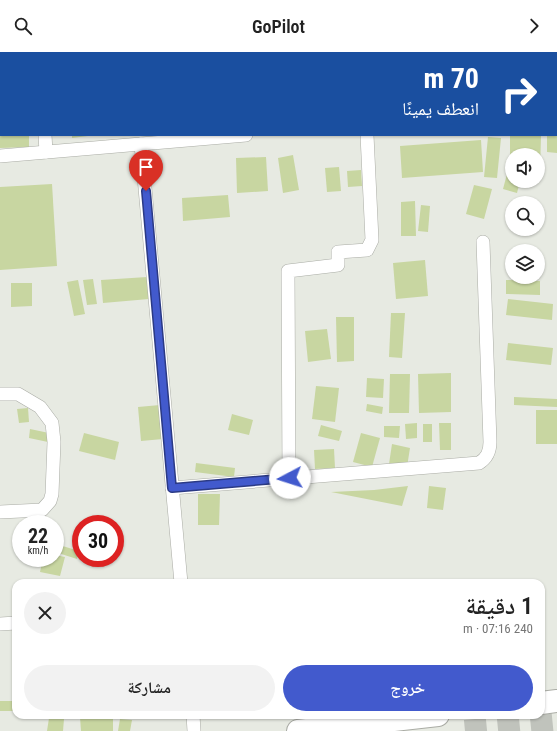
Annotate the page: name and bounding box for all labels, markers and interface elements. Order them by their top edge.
icon: search [12,15,34,37]
icon: forward [523,15,545,37]
text: GoPilot [252,16,305,37]
text: 70 m [423,62,479,95]
icon: right [493,68,545,120]
text: انعطف يمينًا [402,98,479,119]
map controls [505,148,545,284]
button: sound [505,148,545,188]
pin [129,150,163,191]
icon: arrive [135,156,157,178]
button: search [505,196,545,236]
button: layers [505,244,545,284]
position arrow [269,457,311,499]
speed limit sign: 30 [72,515,124,567]
text: 22 [28,524,48,548]
text: km/h [28,545,48,556]
button: close [24,592,66,634]
text: 1 دقيقة [466,592,533,620]
text: 240 m · 07:16 [463,621,533,636]
button: مشاركة [24,665,275,711]
button: خروج [283,665,533,711]

